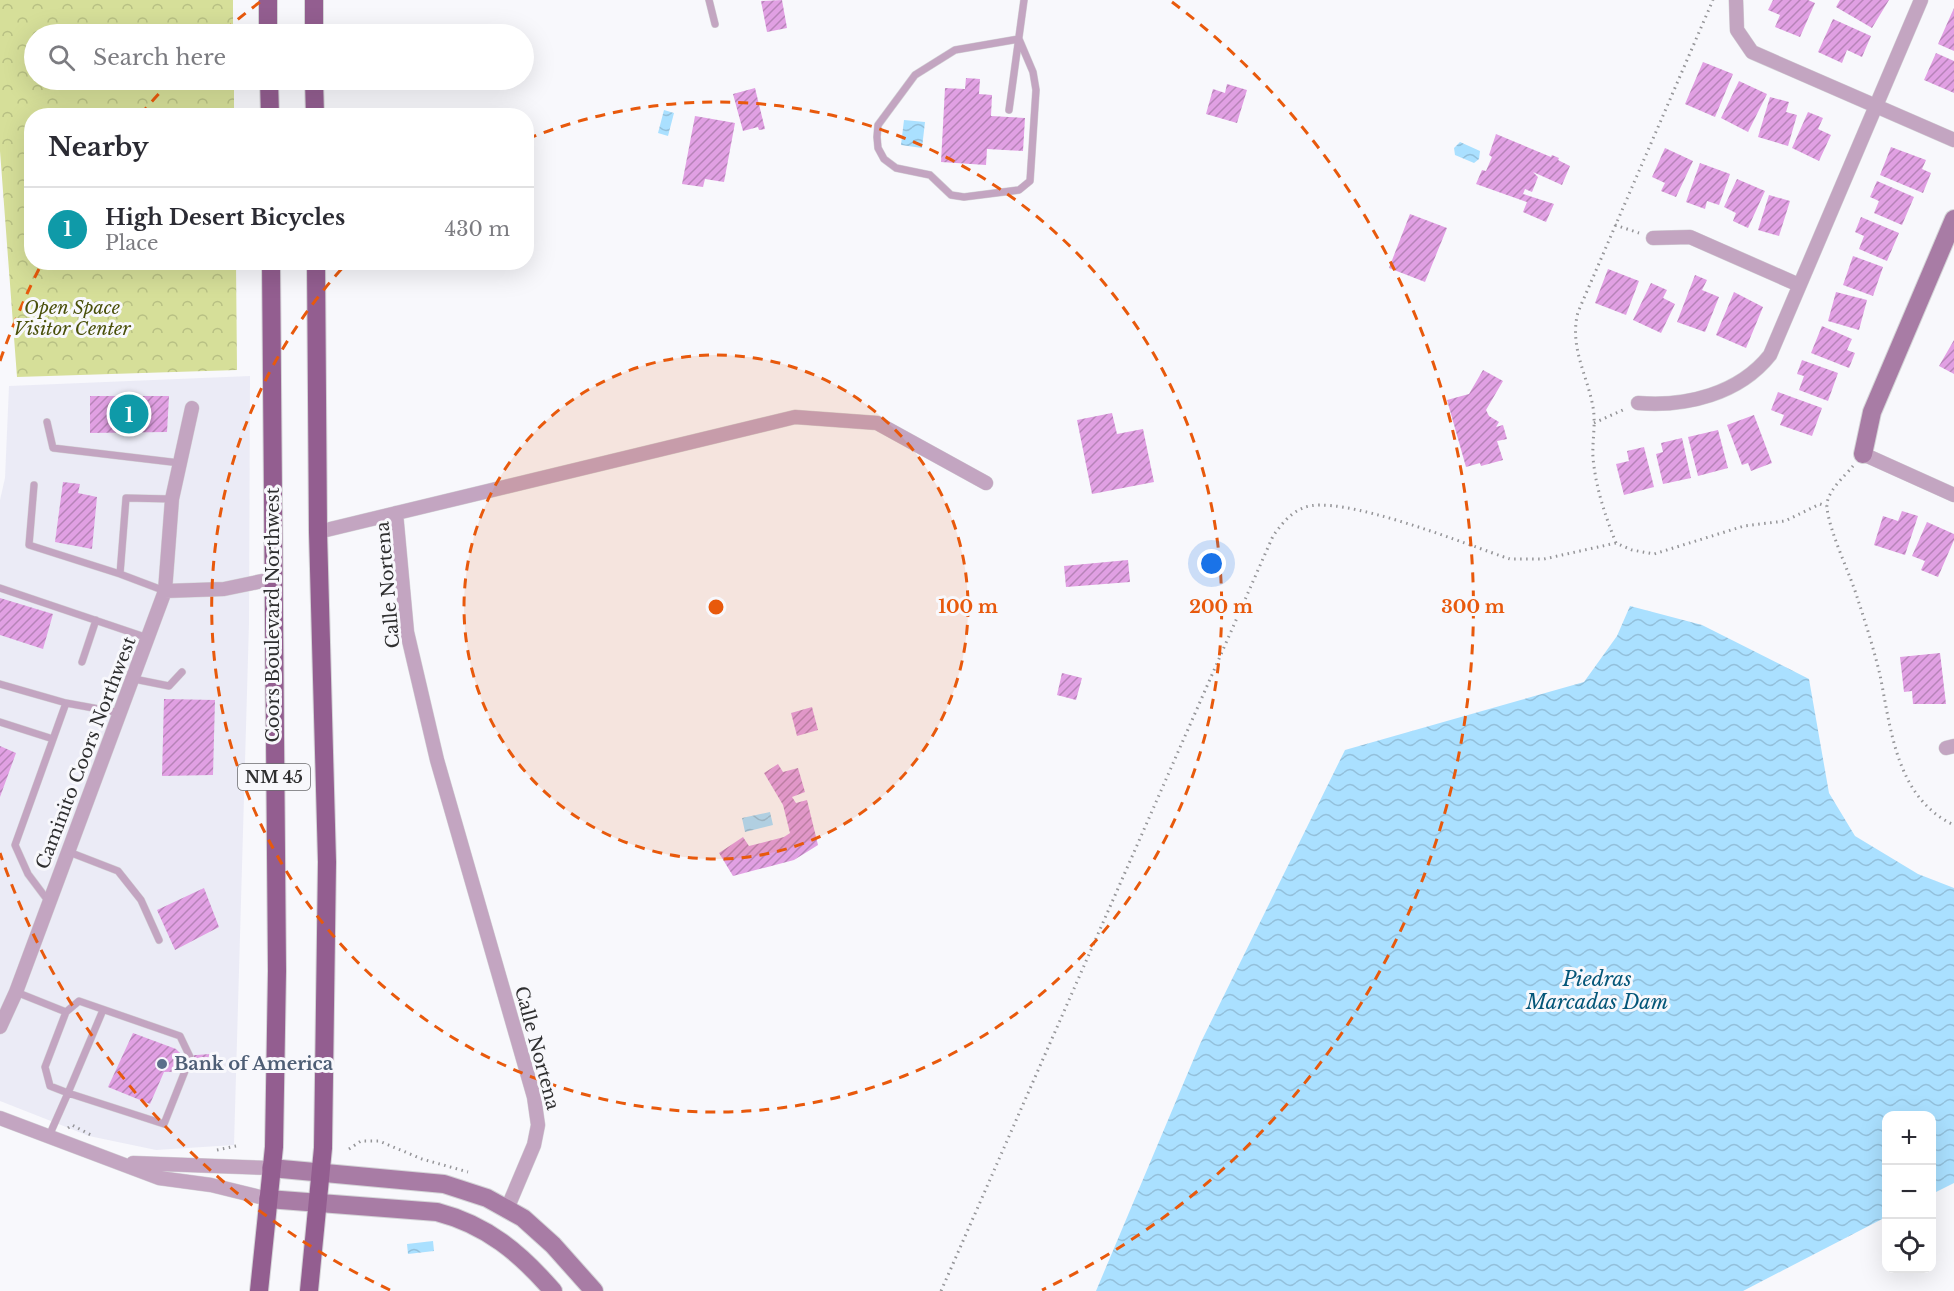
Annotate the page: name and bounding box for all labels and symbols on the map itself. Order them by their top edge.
park label: Open Space Visitor Center [13,297,131,340]
pin: 1 [110,392,148,436]
street label: Coors Boulevard Northwest [262,487,284,743]
street label: Calle Nortena [372,521,404,649]
your location [1197,549,1226,578]
text: 100 m [938,596,998,618]
text: 200 m [1189,596,1253,618]
text: 300 m [1441,596,1505,618]
centre of rings [706,597,726,617]
street label: Caminito Coors Northwest [31,633,141,872]
road number: NM 45 [238,764,310,790]
water label: Piedras Marcadas Dam [1525,967,1668,1014]
street label: Calle Nortena [510,984,564,1112]
place label: Bank of America [174,1053,334,1075]
marker: Bank of America [155,1057,169,1071]

